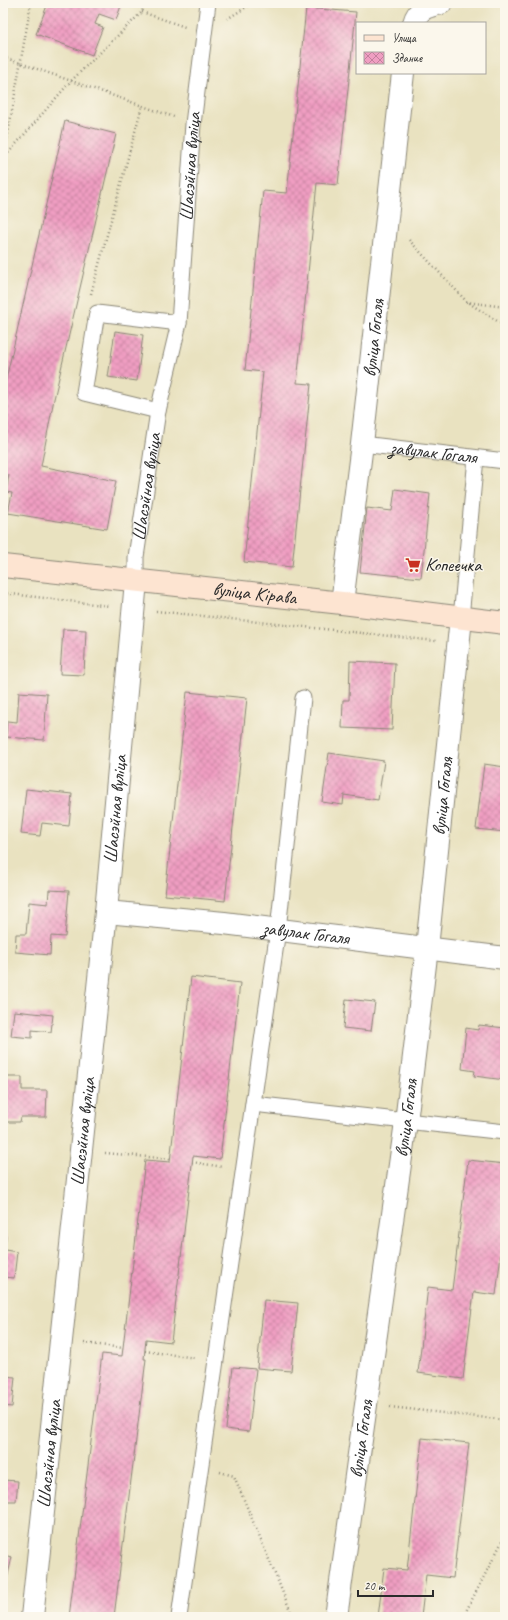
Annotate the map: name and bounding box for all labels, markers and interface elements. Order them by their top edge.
legend [356,22,486,74]
text: Улица [392,30,417,46]
text: Здание [392,50,423,66]
street label: Шасэйная вуліца [174,109,207,222]
street label: вуліца Гогаля [357,296,390,378]
street label: Шасэйная вуліца [127,430,167,542]
street label: завулак Гогаля [386,435,480,470]
place label: Копеечка [425,553,483,577]
supermarket icon: Копеечка [404,556,422,574]
street label: вуліца Кірава [211,577,299,610]
street label: Шасэйная вуліца [98,752,132,865]
street label: вуліца Гогаля [427,755,459,836]
street label: завулак Гогаля [258,916,352,951]
street label: Шасэйная вуліца [65,1075,101,1187]
street label: вуліца Гогаля [389,1076,423,1159]
street label: Шасэйная вуліца [32,1397,67,1509]
street label: вуліца Гогаля [344,1397,379,1479]
scale bar [358,1572,433,1598]
text: 20 m [364,1578,386,1594]

